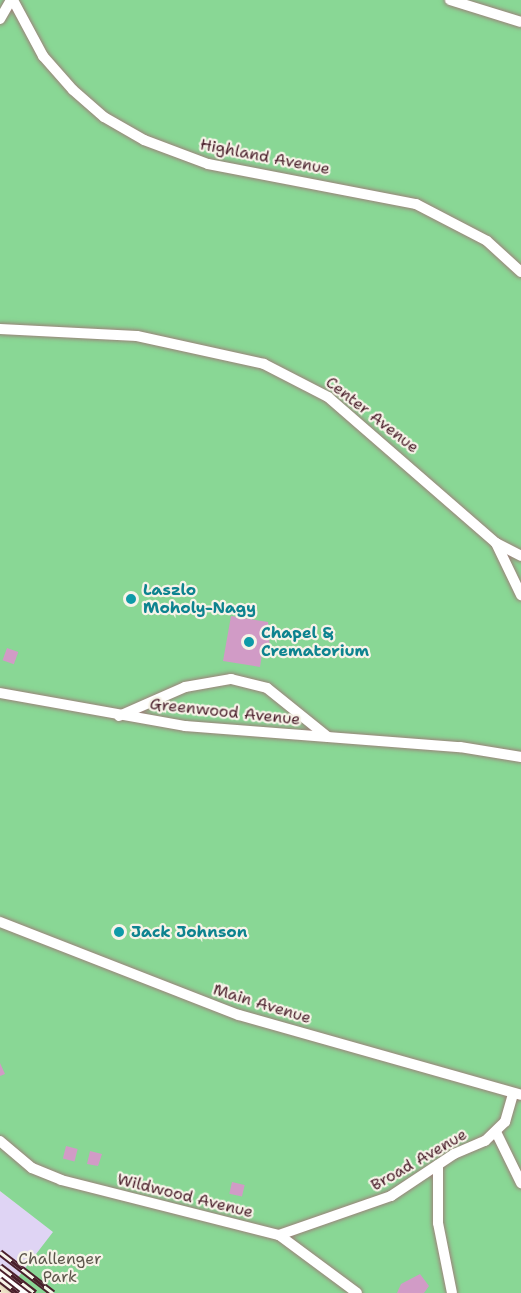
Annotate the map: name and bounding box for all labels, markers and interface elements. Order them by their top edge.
street label: Highland Avenue [198,135,332,179]
street label: Center Avenue [322,373,422,457]
place label: Laszlo Moholy-Nagy [143,580,256,618]
marker: Laszlo Moholy-Nagy [124,592,138,606]
place label: Chapel & Crematorium [261,623,369,661]
marker: Chapel & Crematorium [242,635,256,649]
street label: Greenwood Avenue [149,695,301,729]
place label: Jack Johnson [131,922,247,942]
marker: Jack Johnson [112,925,126,939]
street label: Main Avenue [211,980,313,1028]
street label: Broad Avenue [368,1125,470,1195]
street label: Wildwood Avenue [115,1170,255,1222]
park label: Challenger Park [18,1249,102,1287]

